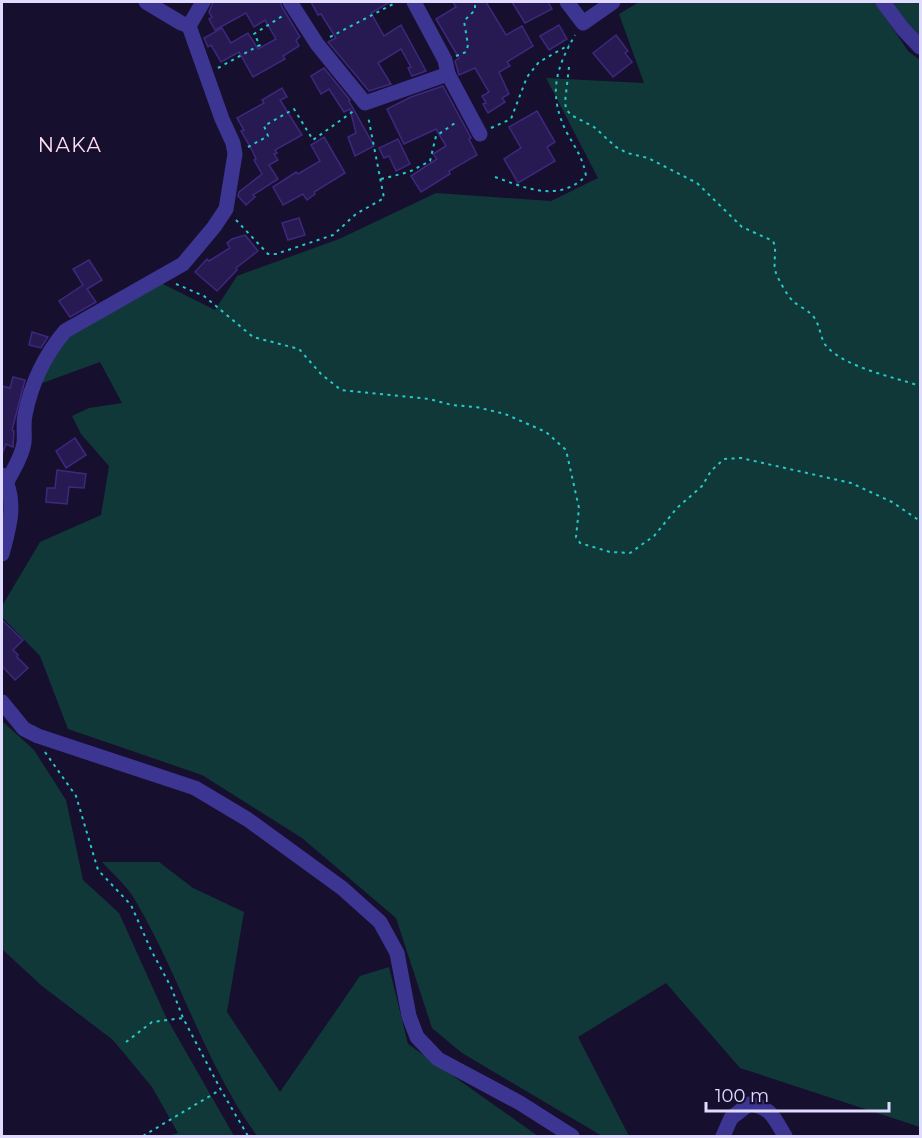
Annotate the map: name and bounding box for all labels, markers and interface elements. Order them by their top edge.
district label: NAKA [38,133,102,157]
scale bar [706,1075,889,1113]
text: 100 m [715,1085,769,1107]

